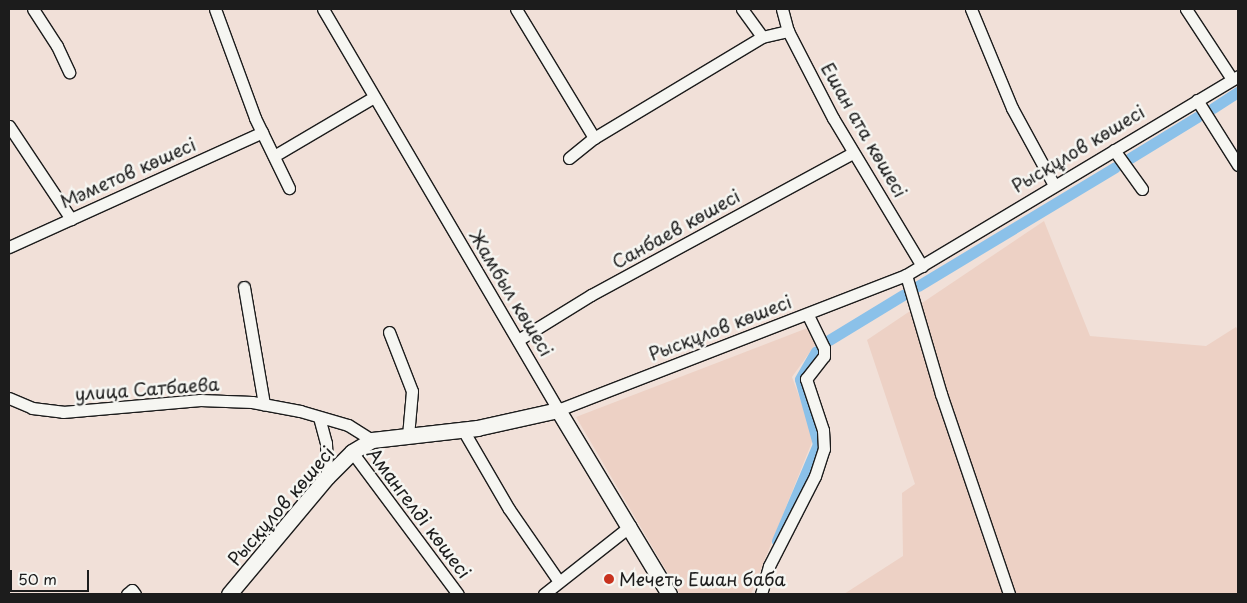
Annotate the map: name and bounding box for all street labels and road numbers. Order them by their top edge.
street label: Ешан ата көшесі [817,59,911,201]
street label: Рысқұлов көшесі [1008,101,1148,197]
street label: Мәметов көшесі [57,133,199,213]
street label: Санбаев көшесі [608,185,744,273]
street label: Жамбыл көшесі [465,226,557,360]
street label: Рысқұлов көшесі [646,291,794,365]
street label: улица Сатбаева [73,373,221,405]
street label: Рысқұлов көшесі [223,442,339,570]
street label: Амангелді көшесі [363,443,475,583]

